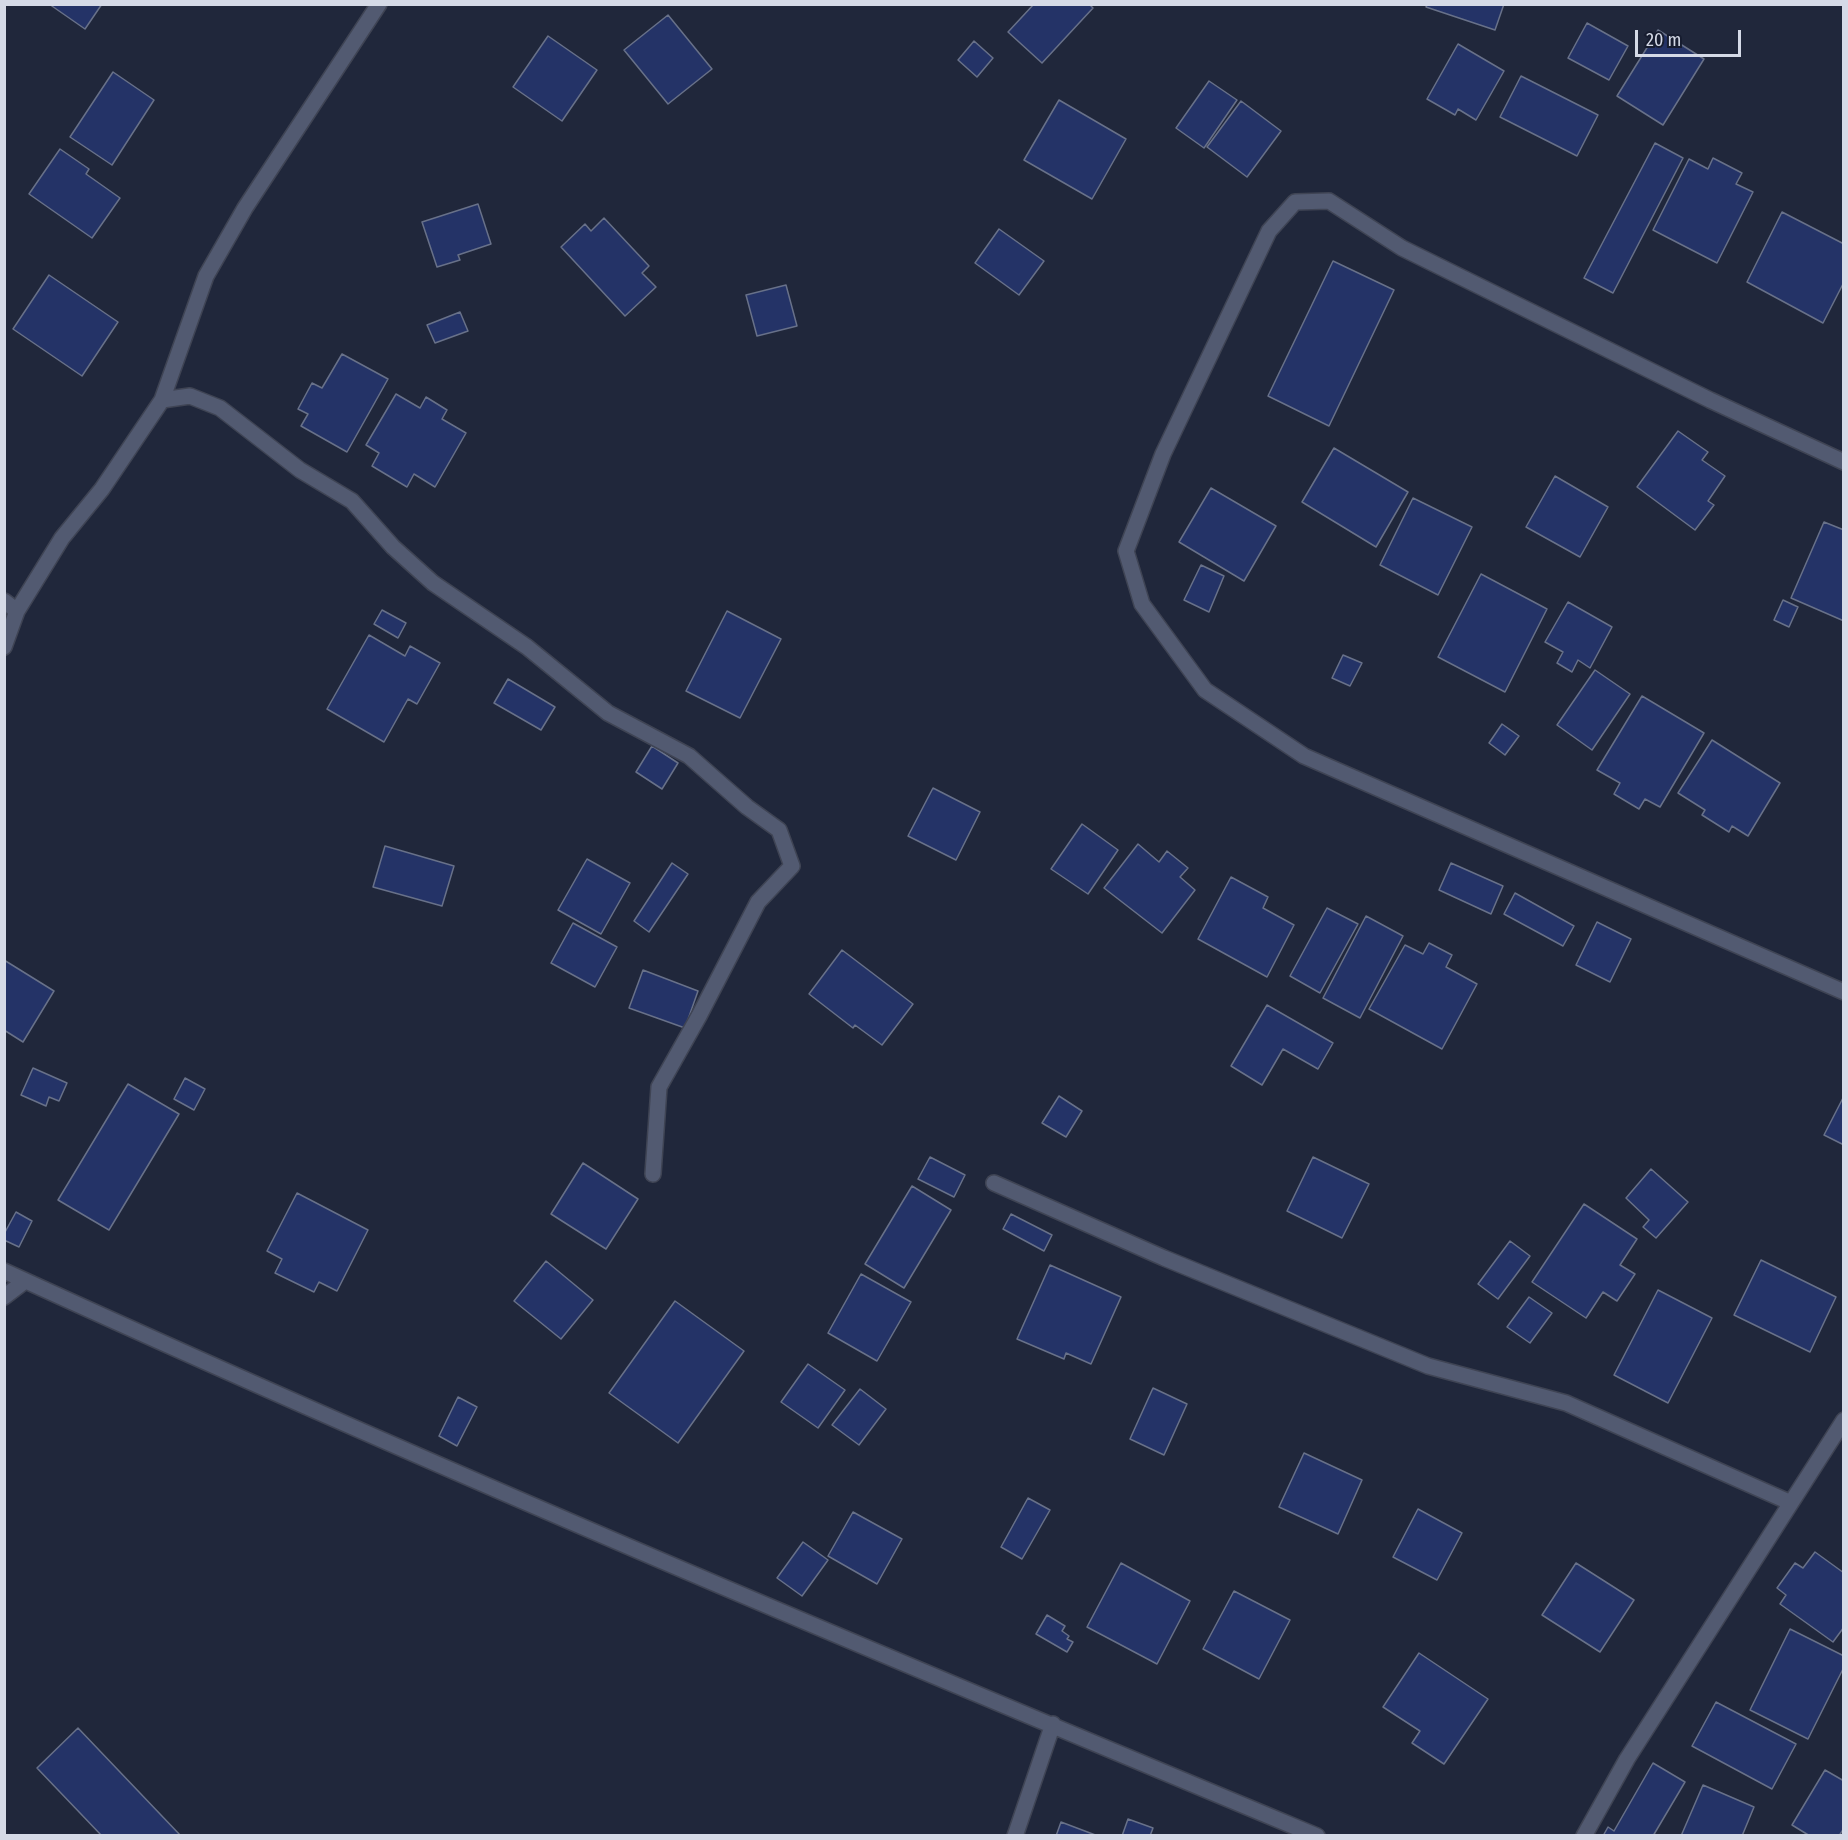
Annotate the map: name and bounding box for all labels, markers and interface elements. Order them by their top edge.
scale bar [1638,18,1744,56]
text: 20 m [1646,29,1681,51]

